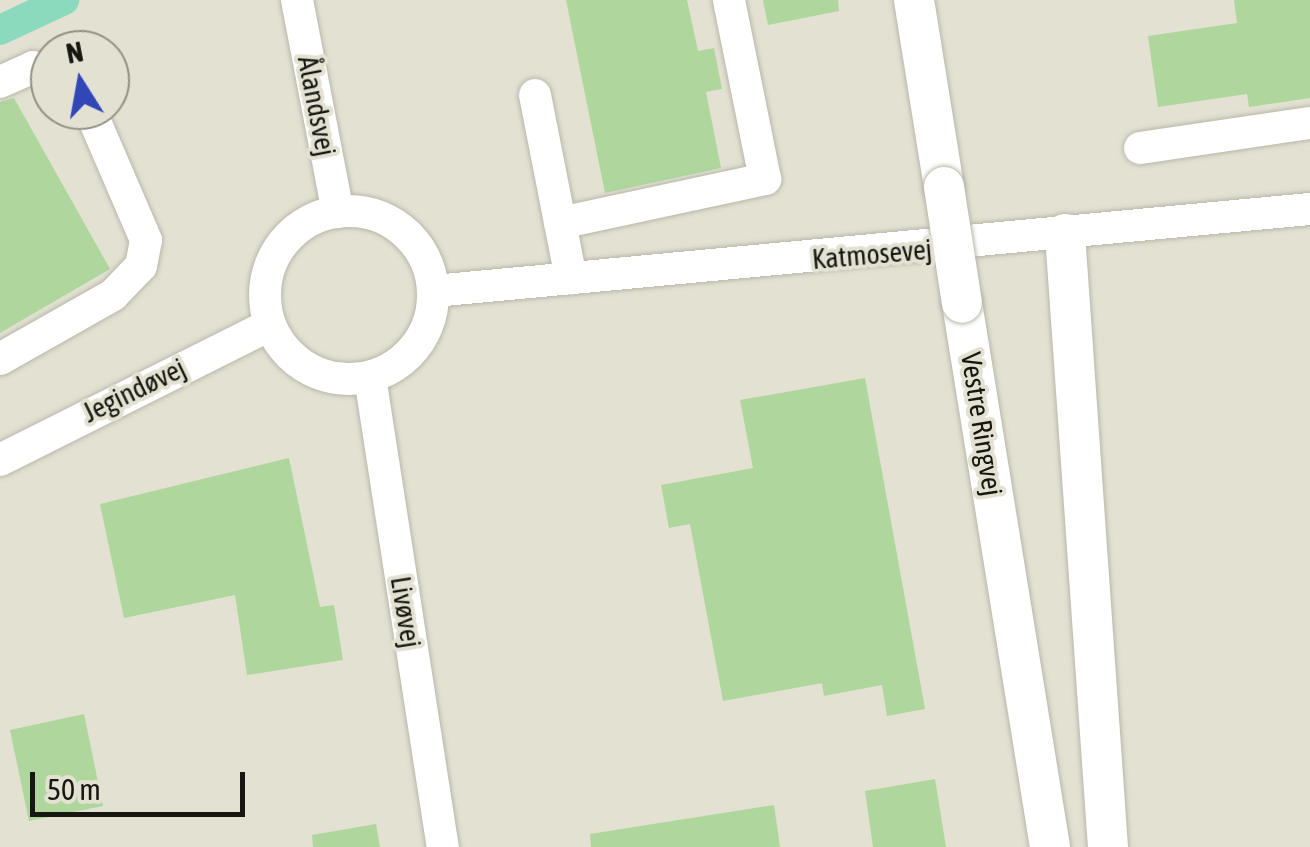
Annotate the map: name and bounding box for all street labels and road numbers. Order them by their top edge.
street label: Ålandsvej [291,53,343,159]
street label: Katmosevej [811,232,933,276]
street label: Vestre Ringvej [954,350,1010,498]
street label: Jegindøvej [77,351,191,429]
street label: Livøvej [384,574,428,650]

